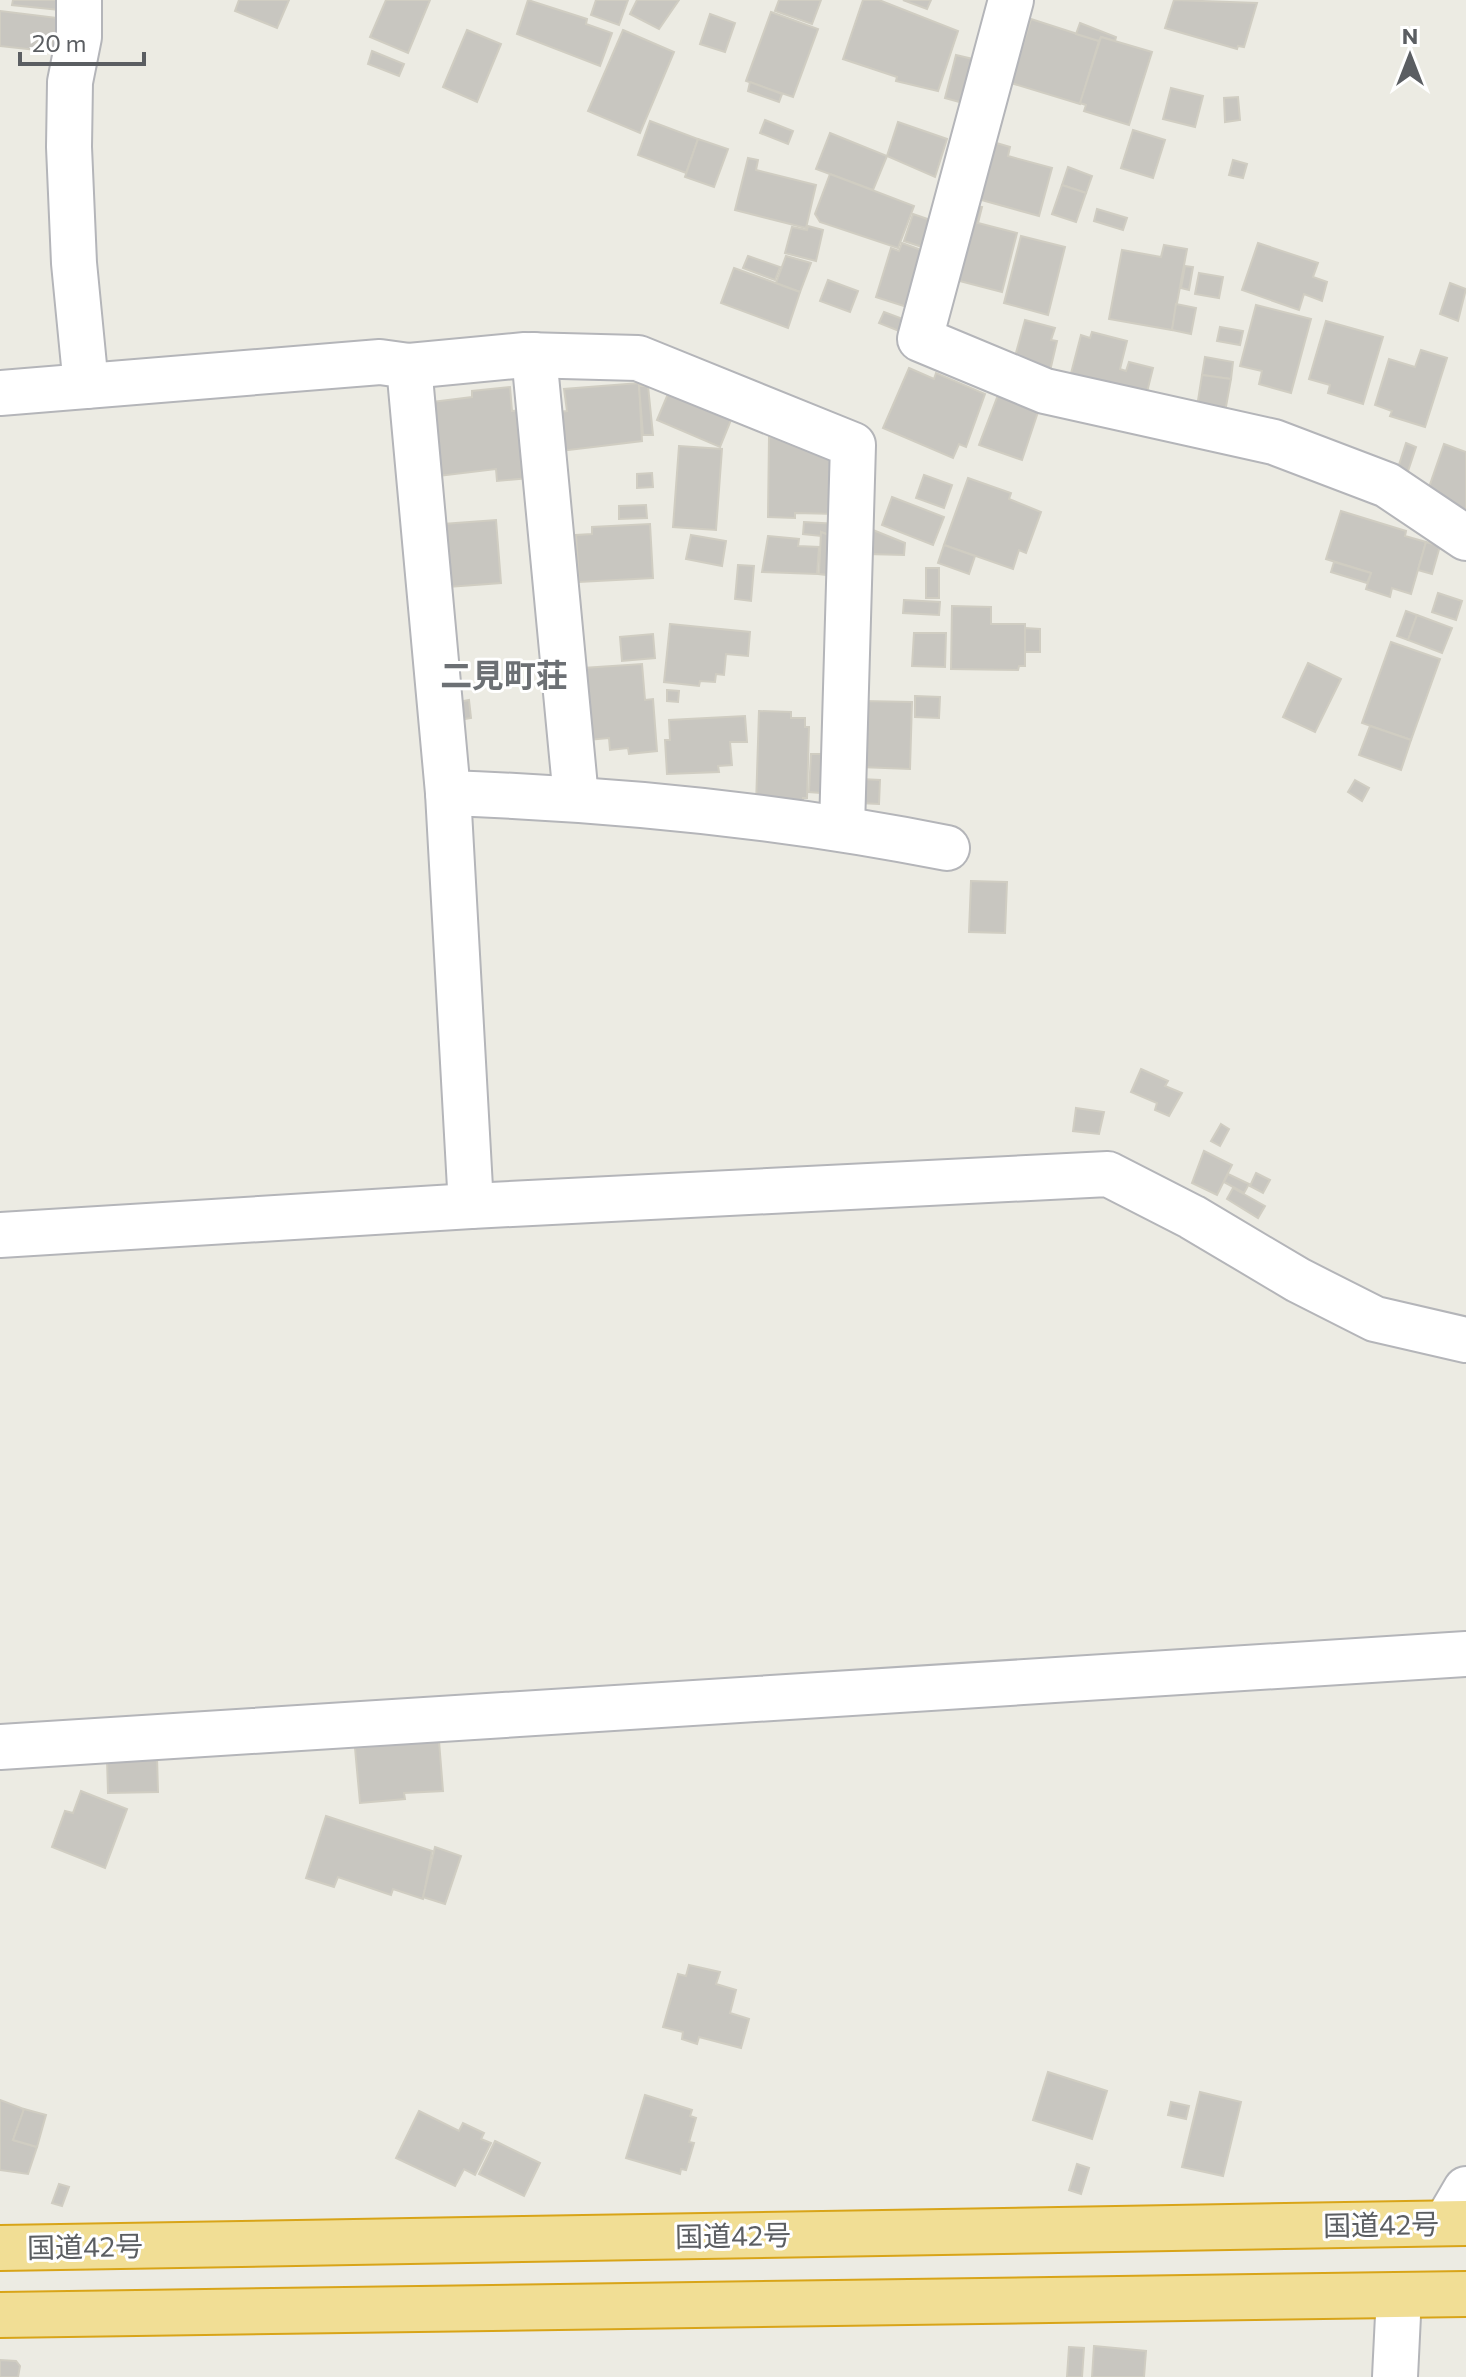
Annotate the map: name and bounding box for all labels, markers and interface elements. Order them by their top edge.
scale bar [20,16,144,66]
north arrow [1370,16,1450,96]
text: N [1402,22,1418,49]
text: 20 m [32,28,86,57]
district label: 二見町荘 [440,654,568,694]
street label: 国道42号 [1323,2206,1439,2242]
street label: 国道42号 [675,2217,791,2253]
street label: 国道42号 [27,2228,143,2264]

